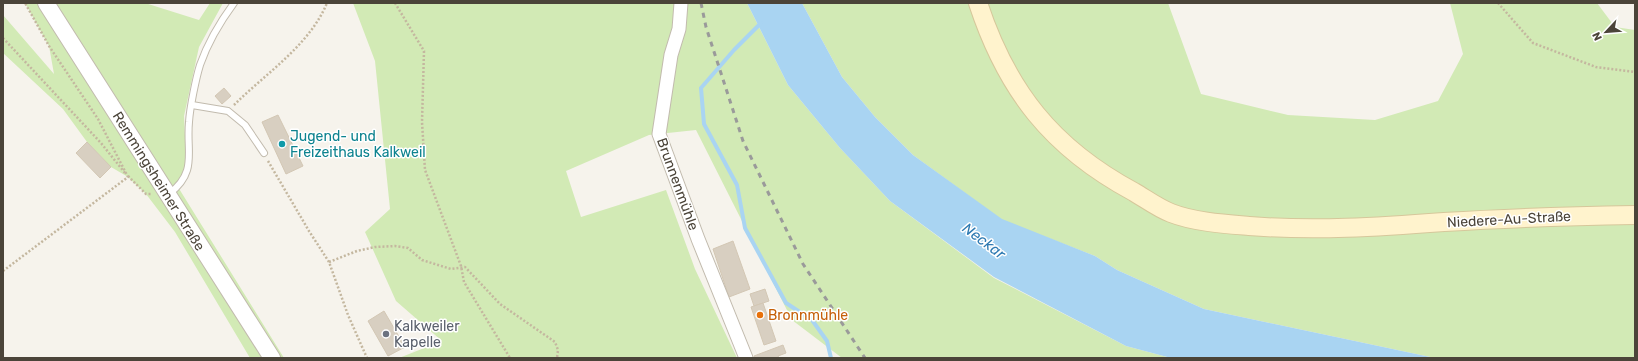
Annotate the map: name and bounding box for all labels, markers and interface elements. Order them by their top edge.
north arrow [1586,12,1626,52]
text: N [1590,30,1605,43]
street label: Remmingsheimer Straße [109,109,208,254]
place label: Jugend- und Freizeithaus Kalkweil [290,128,426,161]
street label: Brunnenmühle [653,136,702,233]
marker: Jugend- und Freizeithaus Kalkweil [277,139,287,149]
street label: Niedere-Au-Straße [1447,208,1572,231]
water label: Neckar [959,219,1010,264]
place label: Bronnmühle [768,307,848,324]
marker: Bronnmühle [755,310,765,320]
place label: Kalkweiler Kapelle [394,318,460,351]
marker: Kalkweiler Kapelle [381,329,391,339]

